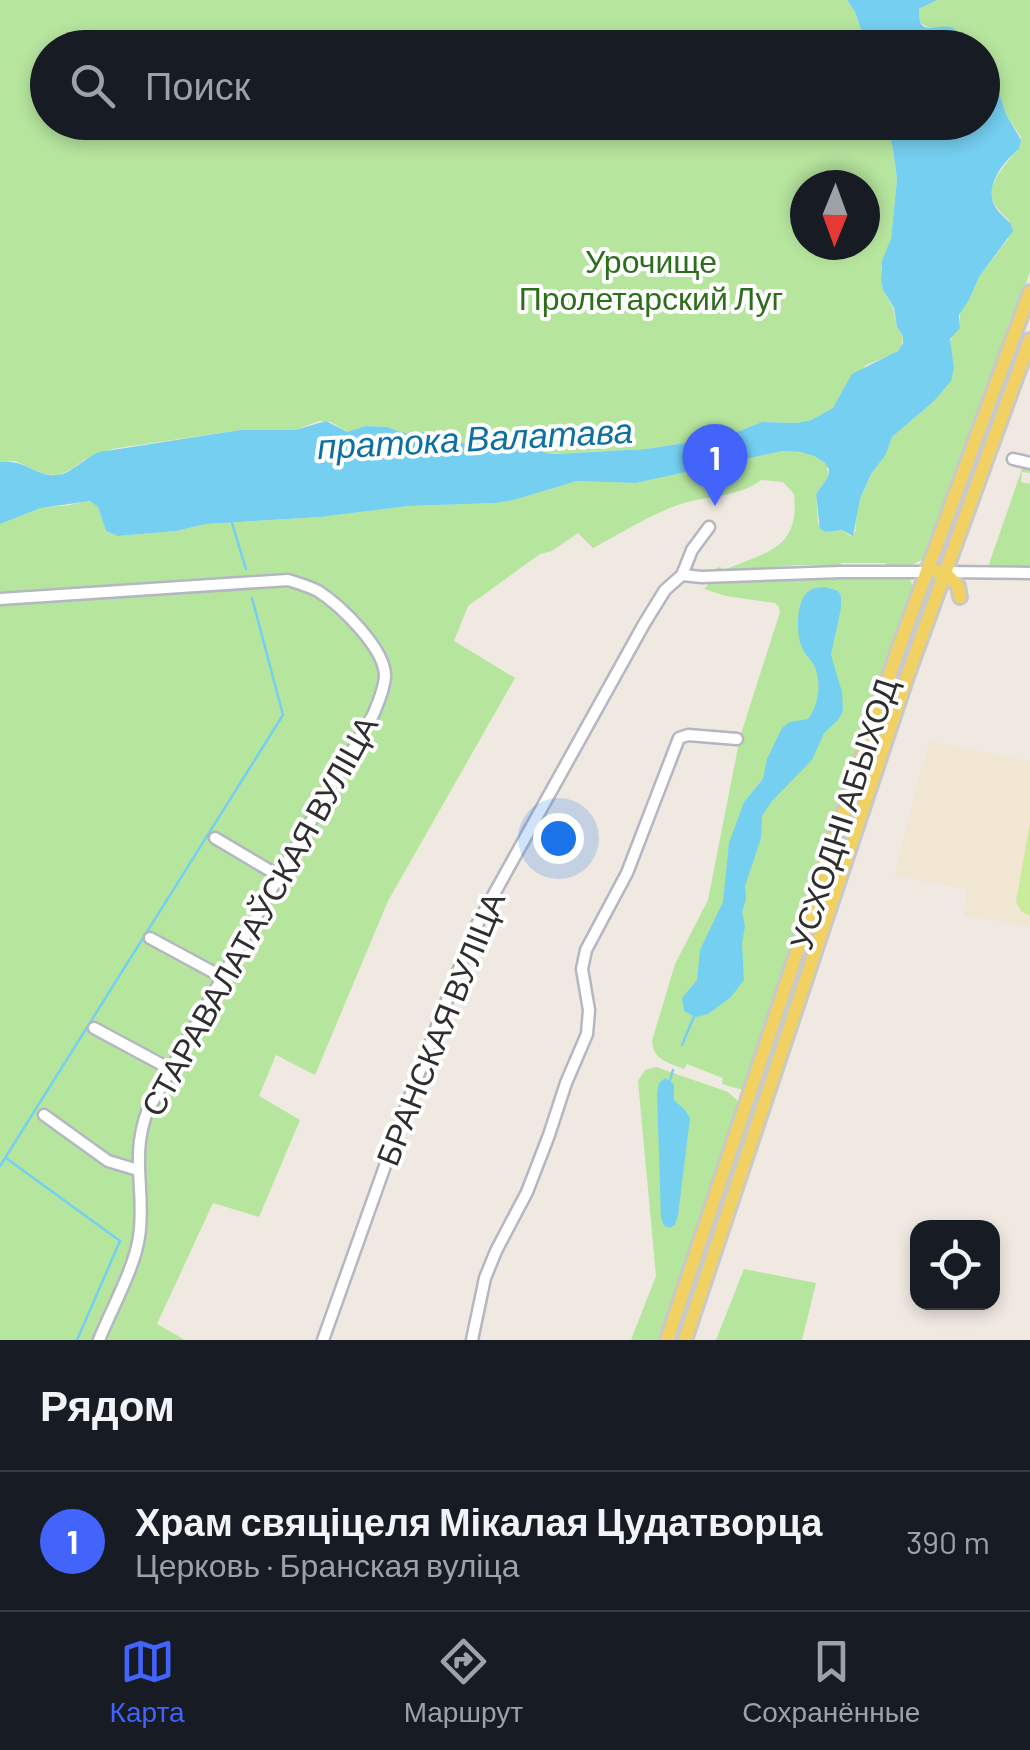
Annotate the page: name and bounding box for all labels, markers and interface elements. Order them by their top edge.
search box [30,30,1000,140]
icon: search [65,58,120,113]
text: Поиск [145,62,250,108]
north arrow [790,170,880,260]
park label: Урочище Пролетарский Луг [519,241,783,317]
water label: пратока Валатава [316,408,634,466]
pin: 1 [682,424,748,506]
street label: УСХОДНІ АБЫХОД [780,673,905,954]
street label: СТАРАВАЛАТАЎСКАЯ ВУЛІЦА [132,708,386,1122]
your location [533,813,584,864]
street label: БРАНСКАЯ ВУЛІЦА [367,885,513,1171]
map controls [910,1220,1000,1310]
button: locate [910,1220,1000,1310]
text: Рядом [40,1379,175,1429]
text: Храм свяціцеля Мікалая Цудатворца [135,1498,822,1544]
text: 1 [67,1522,78,1560]
text: 390 m [906,1522,990,1560]
text: Церковь · Бранская вуліца [135,1545,520,1583]
tab: Карта [110,1634,185,1729]
tab: Маршрут [404,1634,523,1729]
tab: Сохранённые [742,1634,920,1729]

